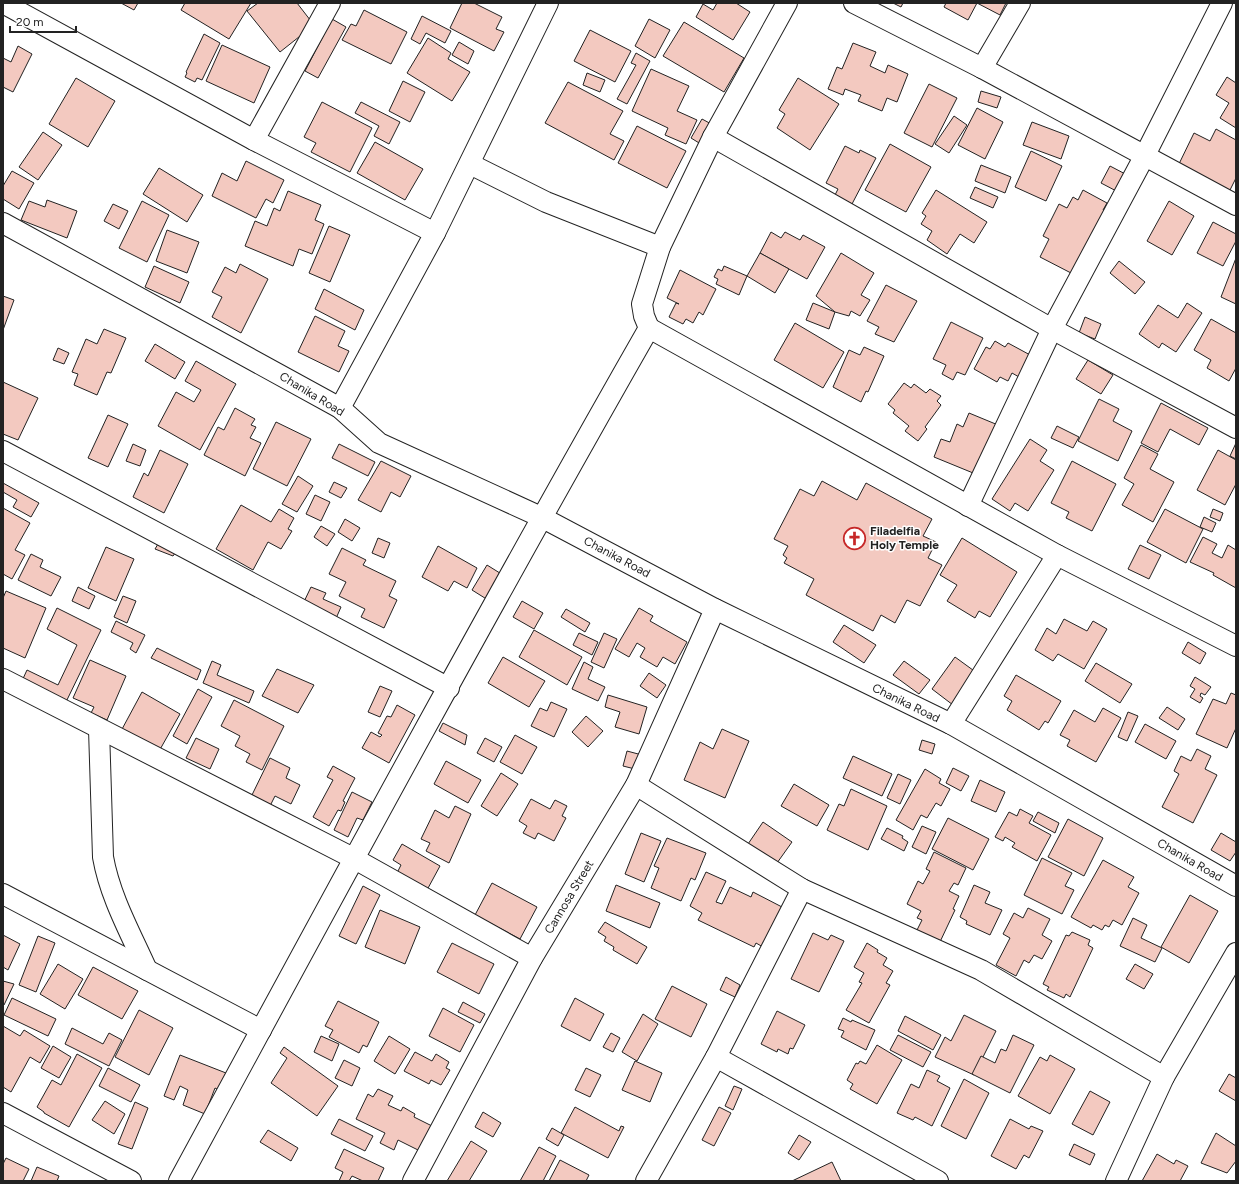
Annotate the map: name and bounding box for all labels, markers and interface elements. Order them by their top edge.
scale bar [10,8,76,34]
text: 20 m [16,15,44,29]
street label: Chanika Road [277,369,347,419]
place label: Filadelfia Holy Temple [870,524,939,552]
church icon: Filadelfia Holy Temple [842,525,868,551]
street label: Chanika Road [581,534,653,580]
street label: Chanika Road [870,681,942,725]
street label: Chanika Road [1155,836,1225,884]
street label: Cannosa Street [542,857,597,936]

